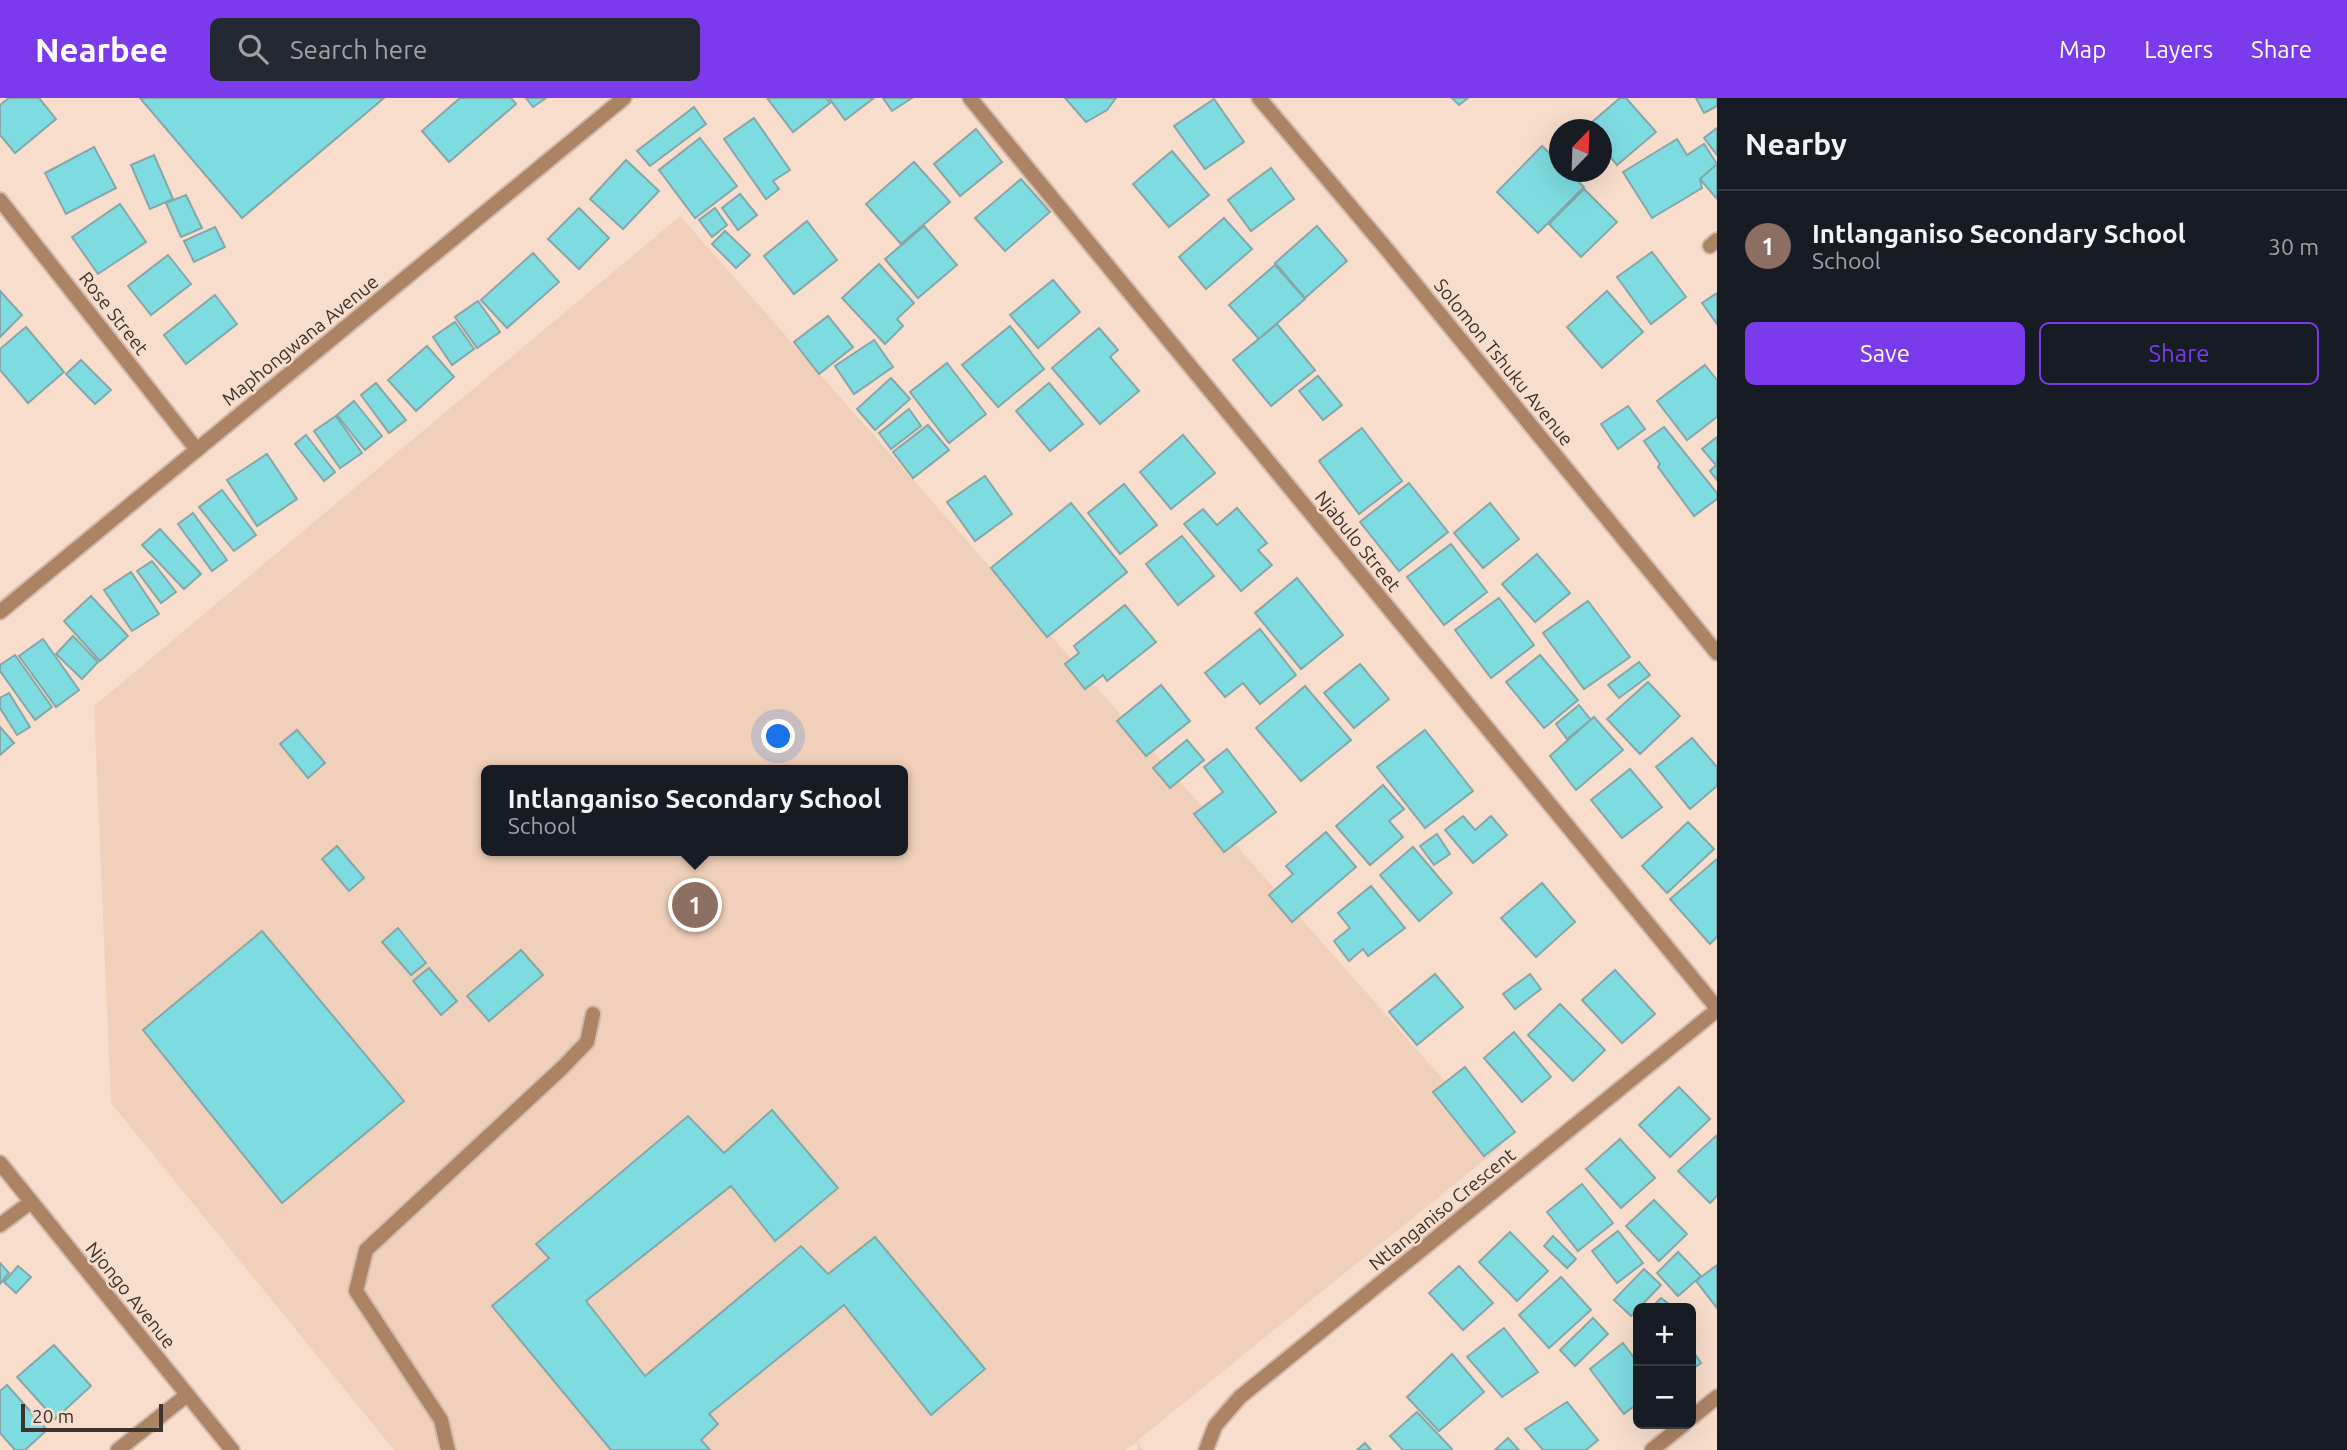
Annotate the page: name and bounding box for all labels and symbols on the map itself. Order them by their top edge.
north arrow [1549,119,1612,182]
street label: Rose Street [75,267,153,359]
street label: Maphongwana Avenue [217,270,383,410]
street label: Solomon Tshuku Avenue [1430,274,1578,450]
street label: Njabulo Street [1311,486,1406,596]
your location [761,719,795,753]
pin: 1 [672,879,718,931]
street label: Ntlanganiso Crescent [1364,1143,1520,1275]
street label: Njongo Avenue [81,1237,181,1353]
scale bar [21,1401,163,1433]

